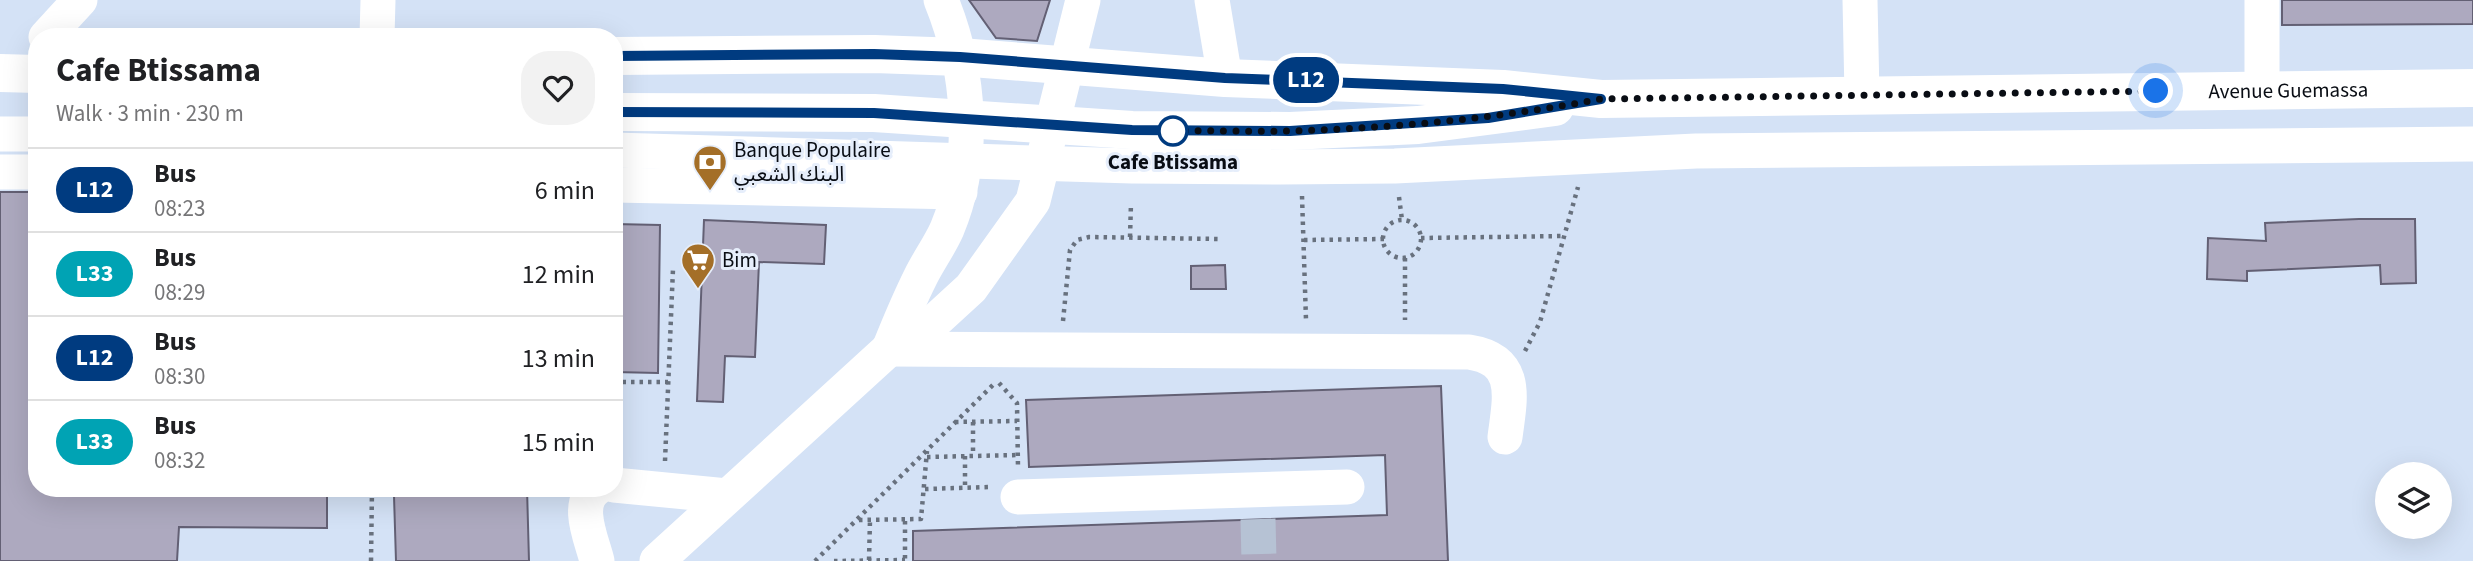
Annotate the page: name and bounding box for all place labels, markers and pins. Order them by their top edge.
marker: Cafe Btissama [1158,116,1188,146]
place label: Banque Populaire البنك الشعبي [734,135,891,190]
bank icon: Banque Populaire البنك الشعبي [691,143,729,192]
place label: Cafe Btissama [1108,147,1238,177]
supermarket icon: Bim [679,241,717,290]
place label: Bim [722,245,757,275]

